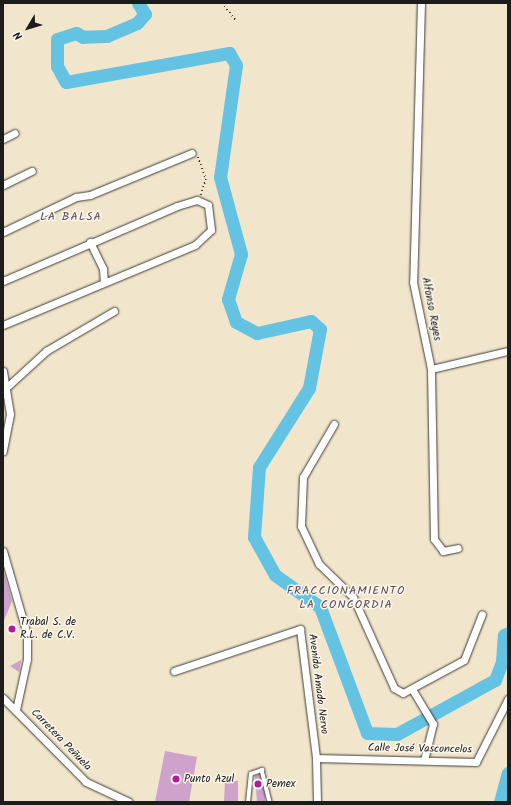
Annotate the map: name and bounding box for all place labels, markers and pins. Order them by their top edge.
place label: Trabal S. de R.L. de C.V. [20,616,76,642]
marker: Trabal S. de R.L. de C.V. [7,624,17,634]
place label: Punto Azul [184,772,234,786]
marker: Punto Azul [171,774,181,784]
place label: Pemex [266,777,295,791]
marker: Pemex [253,779,263,789]

